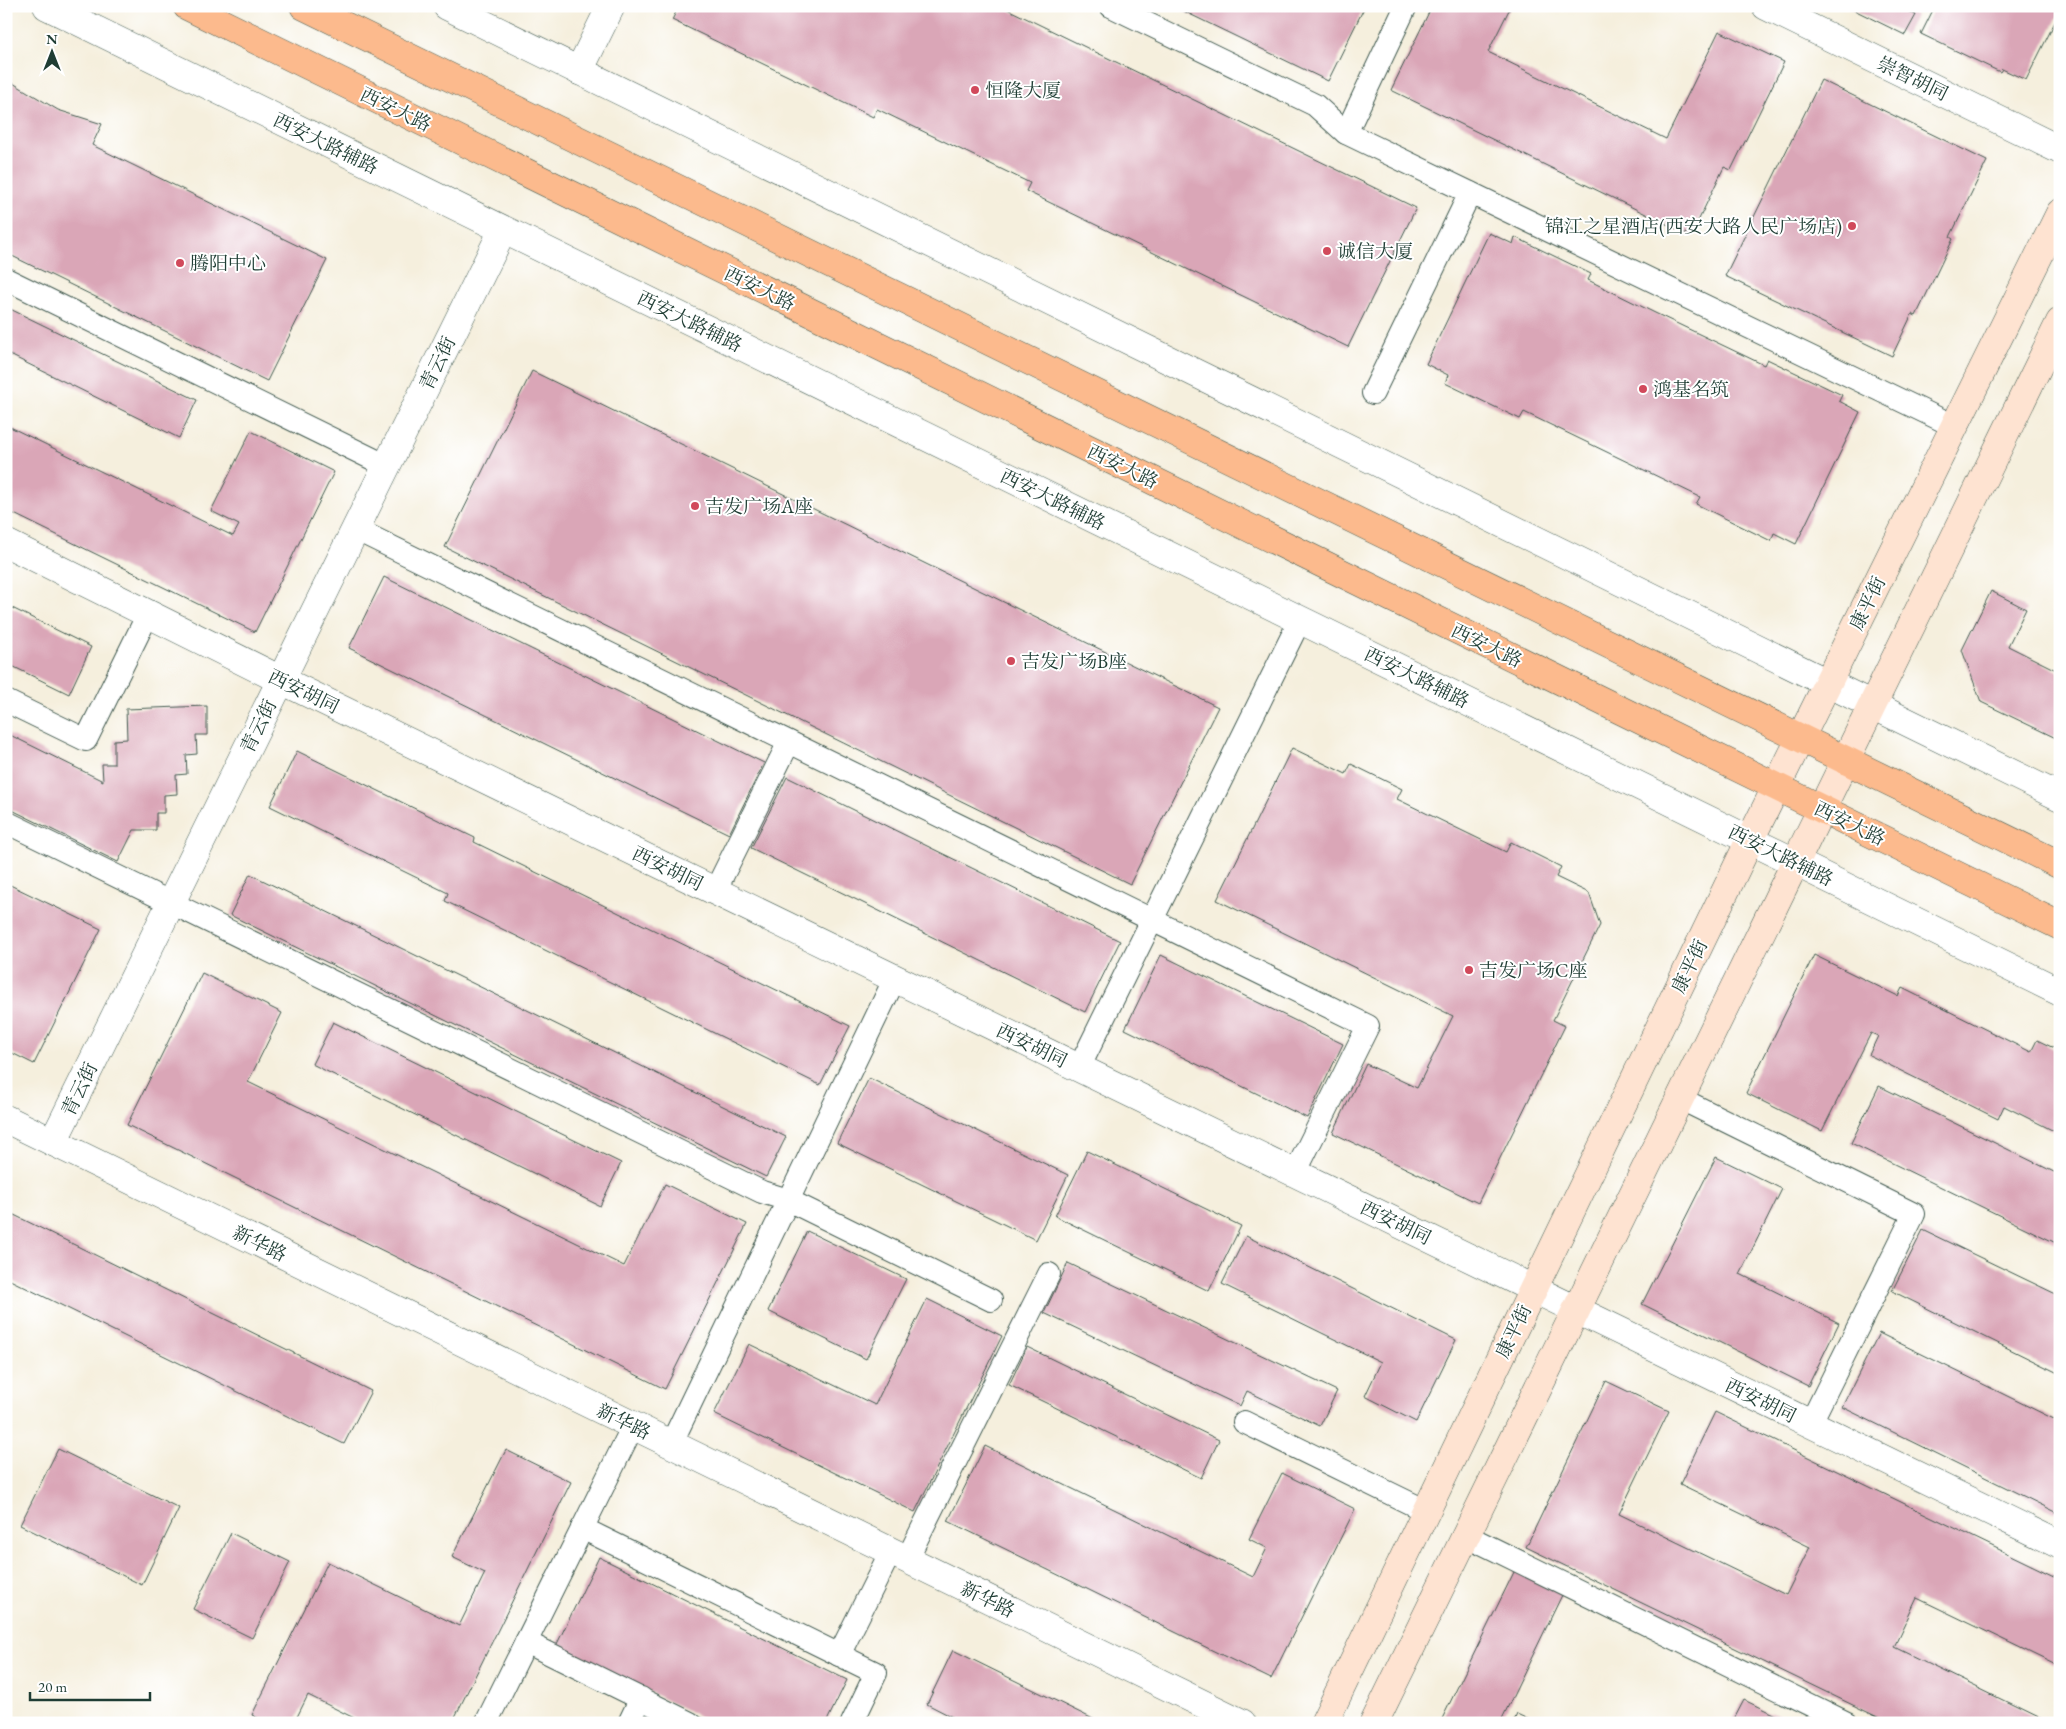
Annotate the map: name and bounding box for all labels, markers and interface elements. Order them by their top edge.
north arrow [28,28,78,78]
text: N [46,30,58,48]
street label: 崇智胡同 [1873,51,1952,106]
place label: 恒隆大厦 [985,78,1061,103]
street label: 西安大路 [356,82,435,137]
marker: 恒隆大厦 [969,84,981,96]
street label: 西安大路辅路 [269,107,382,180]
place label: 锦江之星酒店(西安大路人民广场店) [1545,214,1842,239]
marker: 锦江之星酒店(西安大路人民广场店) [1846,220,1858,232]
place label: 诚信大厦 [1337,239,1413,264]
marker: 诚信大厦 [1321,245,1333,257]
place label: 腾阳中心 [190,251,266,276]
marker: 腾阳中心 [174,257,186,269]
street label: 西安大路 [720,261,799,316]
street label: 西安大路辅路 [633,285,746,358]
street label: 青云街 [414,332,461,394]
place label: 鸿基名筑 [1653,377,1729,402]
marker: 鸿基名筑 [1637,383,1649,395]
street label: 西安大路 [1083,439,1162,494]
street label: 西安大路辅路 [996,463,1109,536]
place label: 吉发广场A座 [705,494,813,519]
marker: 吉发广场A座 [689,500,701,512]
street label: 康平街 [1844,572,1891,634]
street label: 西安大路 [1447,618,1526,673]
street label: 西安大路辅路 [1360,641,1473,714]
place label: 吉发广场B座 [1021,649,1127,674]
marker: 吉发广场B座 [1005,655,1017,667]
street label: 西安胡同 [264,664,343,719]
street label: 青云街 [235,695,282,757]
street label: 西安大路 [1810,796,1889,851]
street label: 西安大路辅路 [1724,819,1837,892]
street label: 西安胡同 [628,841,707,896]
street label: 康平街 [1666,935,1713,997]
place label: 吉发广场C座 [1479,958,1588,983]
marker: 吉发广场C座 [1463,964,1475,976]
street label: 西安胡同 [992,1018,1071,1073]
street label: 青云街 [56,1058,103,1120]
street label: 西安胡同 [1356,1195,1435,1250]
street label: 新华路 [229,1220,291,1267]
street label: 康平街 [1490,1300,1537,1362]
street label: 西安胡同 [1721,1373,1800,1428]
street label: 新华路 [593,1398,655,1445]
street label: 新华路 [957,1576,1019,1623]
scale bar [30,1669,150,1701]
text: 20 m [38,1677,67,1696]

